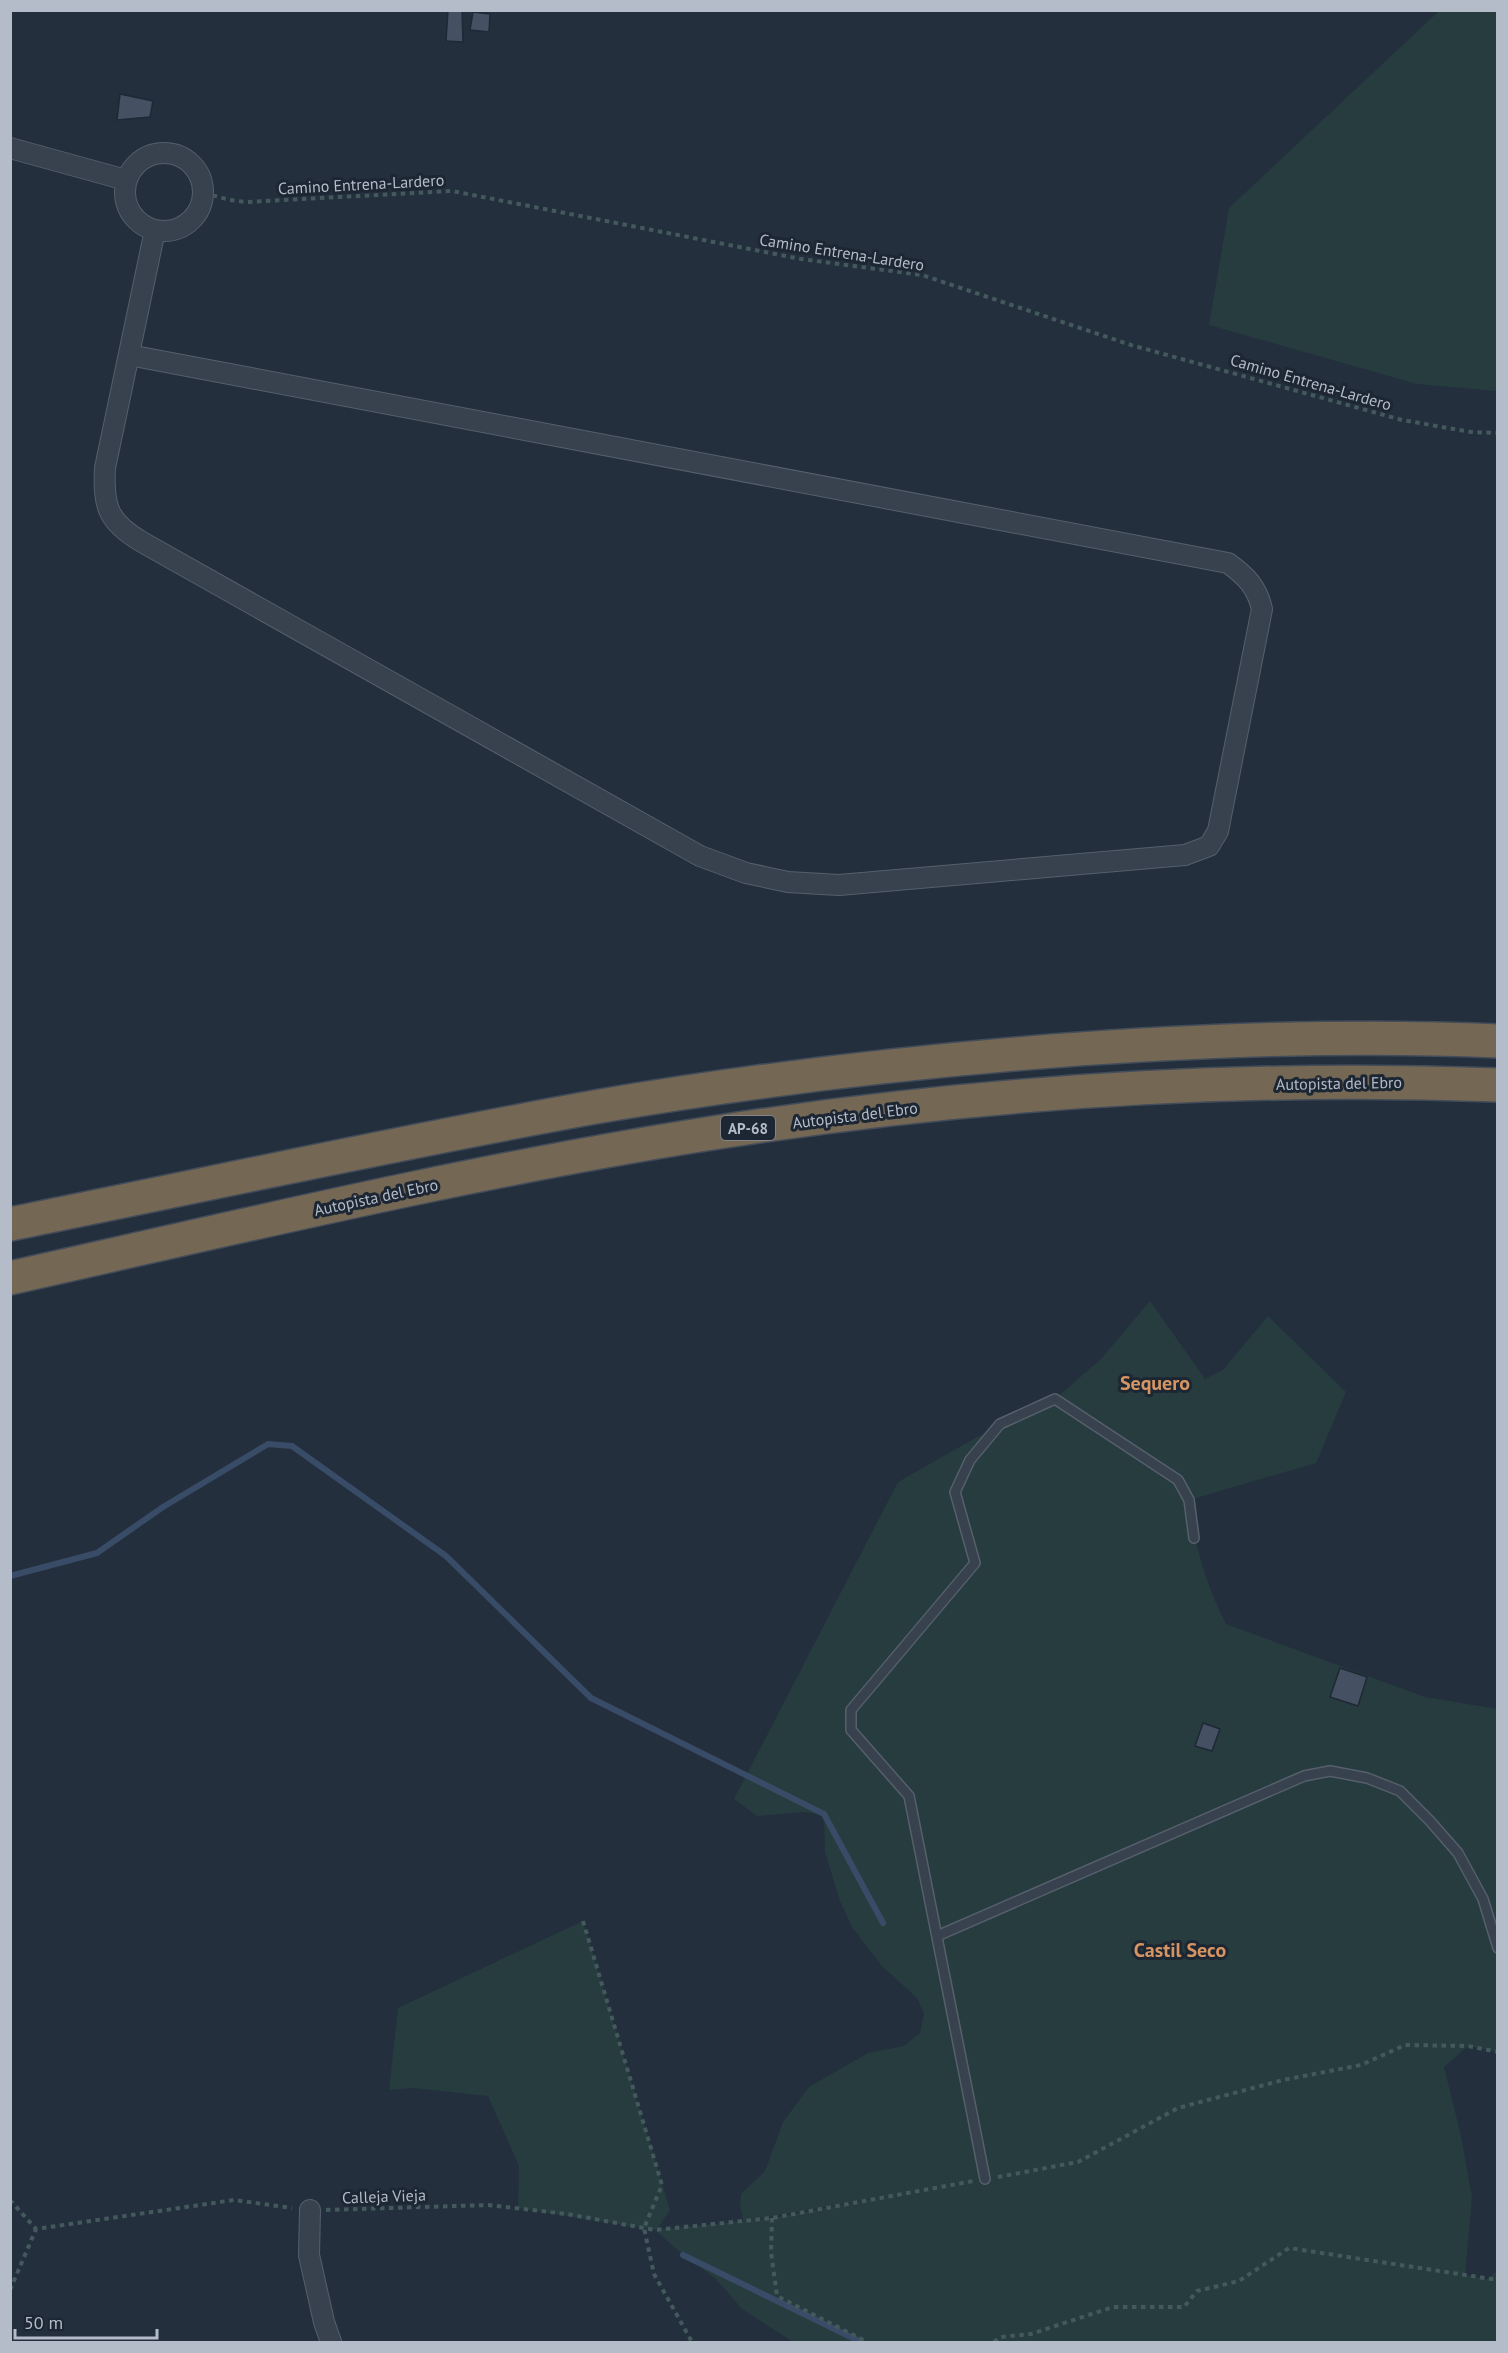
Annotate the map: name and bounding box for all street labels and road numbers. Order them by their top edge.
street label: Camino Entrena-Lardero [277,170,445,198]
street label: Camino Entrena-Lardero [758,229,926,275]
street label: Camino Entrena-Lardero [1228,349,1394,415]
street label: Autopista del Ebro [1276,1072,1402,1094]
street label: Autopista del Ebro [791,1097,919,1133]
road number: AP-68 [721,1116,775,1140]
street label: Autopista del Ebro [312,1174,440,1220]
street label: Calleja Vieja [342,2185,426,2207]

